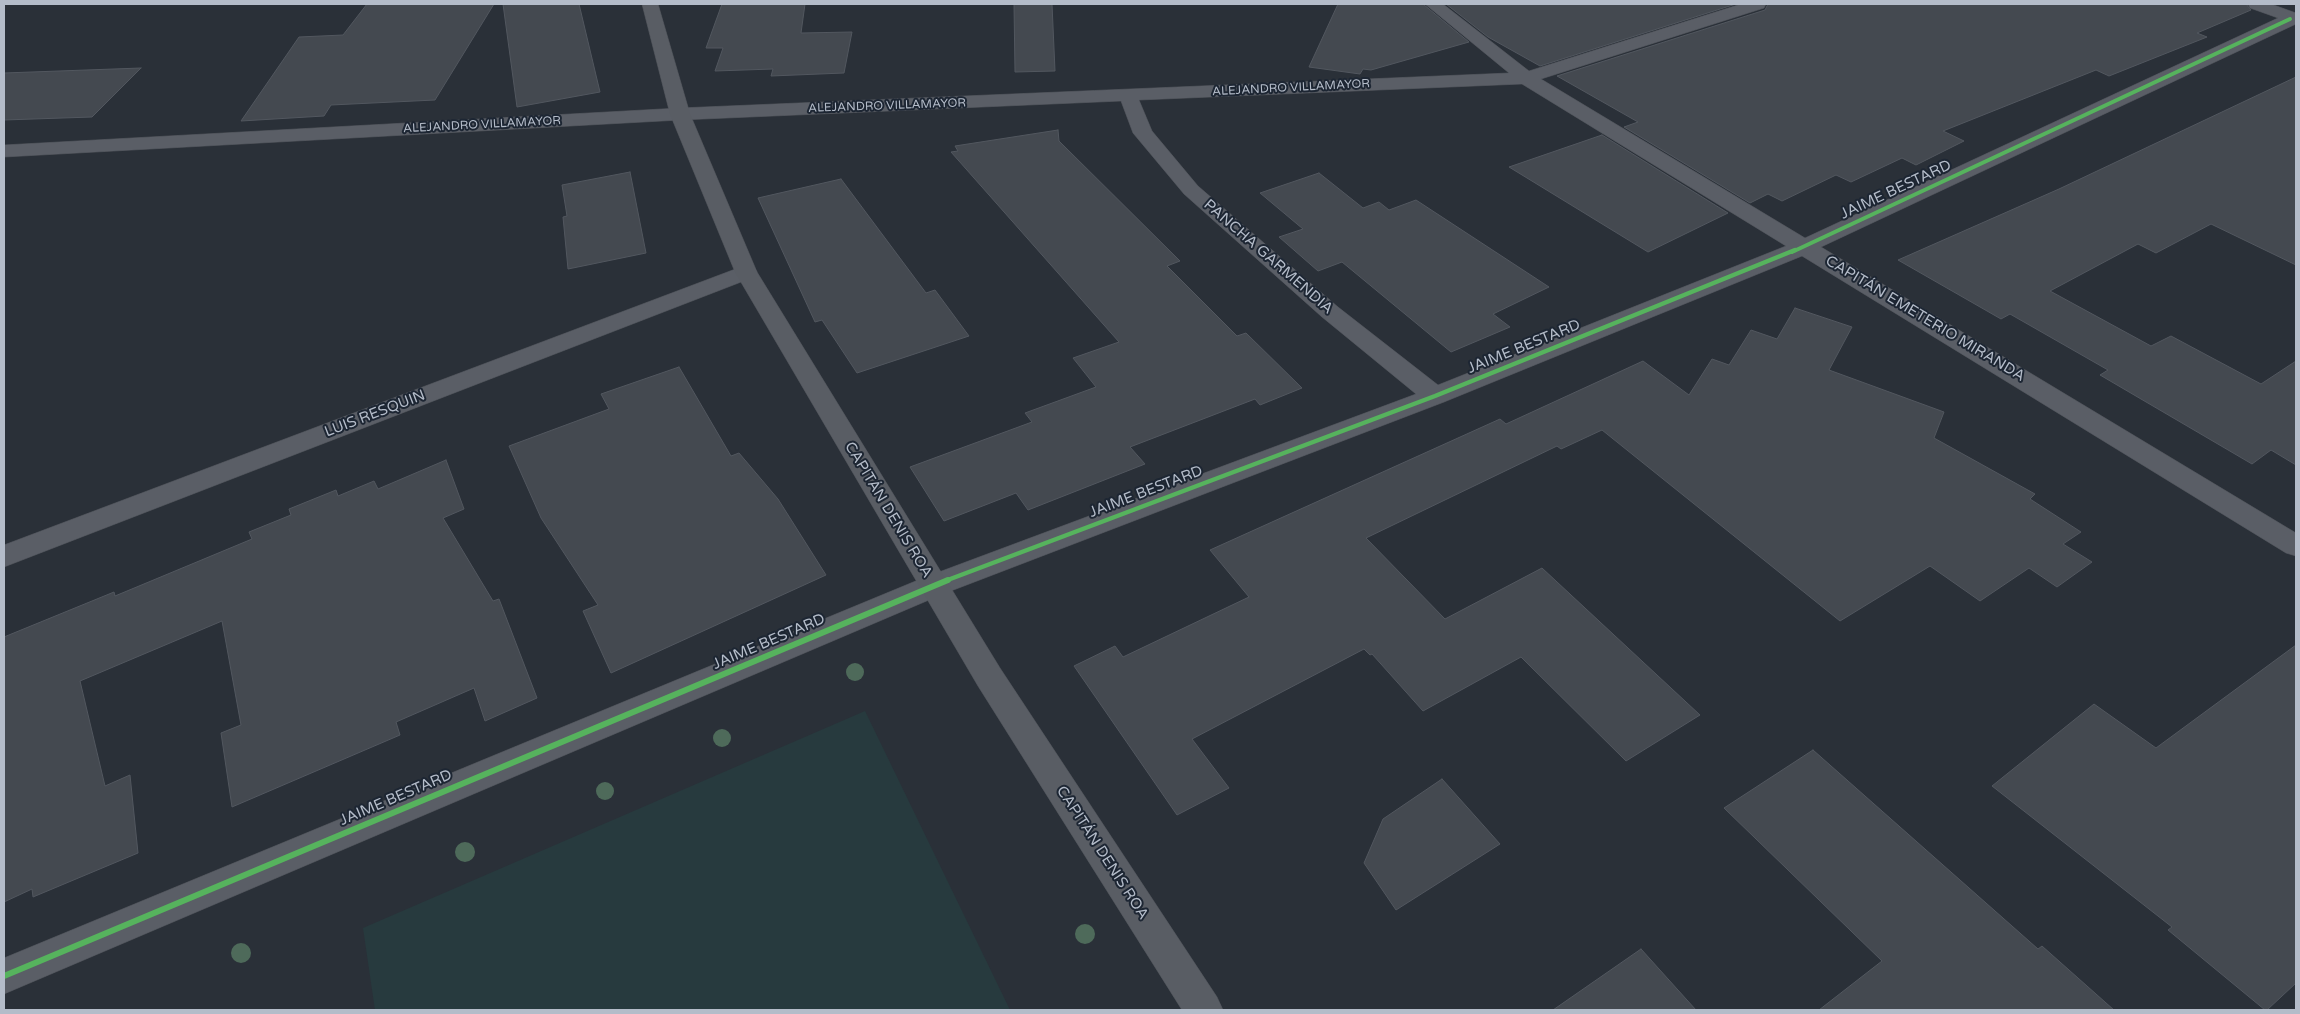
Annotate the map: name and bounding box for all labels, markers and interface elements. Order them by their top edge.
street label: ALEJANDRO VILLAMAYOR [1212,77,1370,99]
street label: ALEJANDRO VILLAMAYOR [808,96,966,116]
street label: ALEJANDRO VILLAMAYOR [403,114,561,136]
street label: JAIME BESTARD [1838,156,1954,224]
street label: PANCHA GARMENDIA [1200,196,1336,318]
street label: CAPITÁN EMETERIO MIRANDA [1822,252,2028,386]
street label: JAIME BESTARD [1465,316,1583,378]
street label: LUIS RESQUIN [322,387,428,441]
street label: CAPITÁN DENIS ROA [840,439,936,581]
street label: JAIME BESTARD [1087,462,1205,522]
street label: JAIME BESTARD [710,610,828,674]
street label: JAIME BESTARD [337,766,455,830]
street label: CAPITÁN DENIS ROA [1052,783,1152,923]

